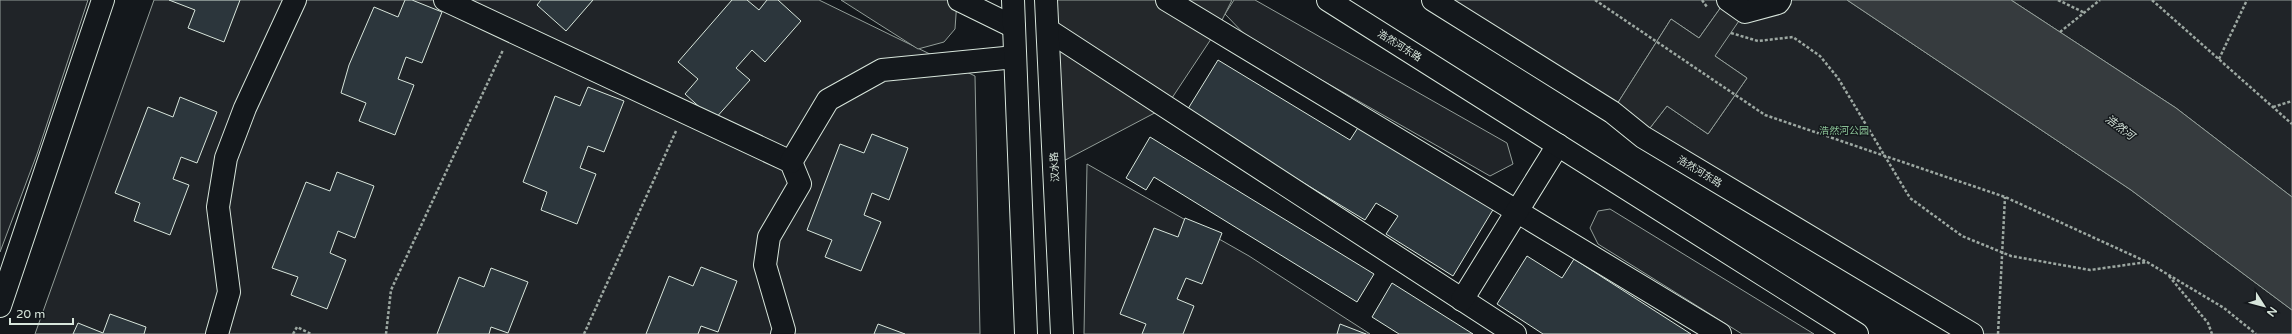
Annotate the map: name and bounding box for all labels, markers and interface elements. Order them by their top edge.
street label: 浩然河东路 [1375,28,1424,64]
water label: 浩然河 [2103,112,2138,144]
park label: 浩然河公园 [1819,125,1869,137]
street label: 汉水路 [1048,152,1062,182]
street label: 浩然河东路 [1675,154,1724,190]
north arrow [2244,286,2284,326]
scale bar [10,300,73,326]
text: N [2264,304,2280,319]
text: 20 m [16,307,45,321]

